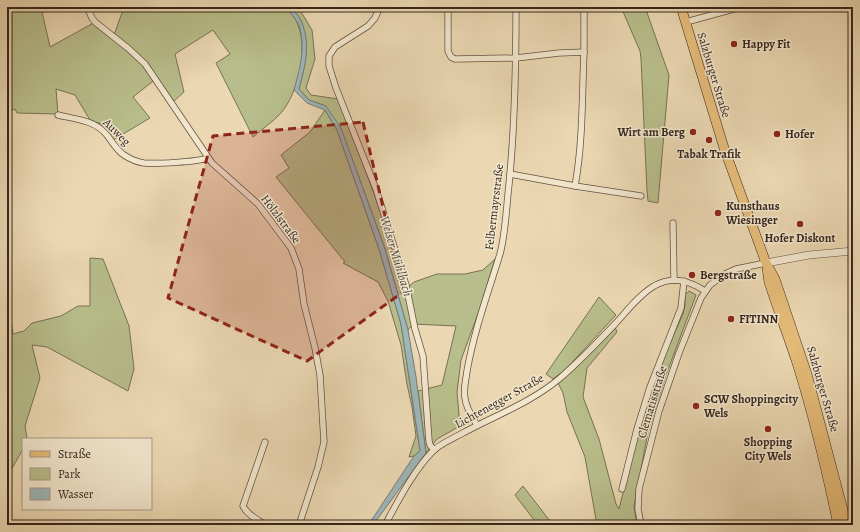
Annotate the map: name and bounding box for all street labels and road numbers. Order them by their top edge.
street label: Salzburger Straße [693,30,735,120]
street label: Auweg [99,114,134,149]
street label: Felbermayrstraße [481,163,507,251]
street label: Hölzlstraße [257,191,305,247]
street label: Salzburger Straße [803,344,843,434]
street label: Clematisstraße [633,364,671,440]
street label: Lichtenegger Straße [452,370,546,432]

